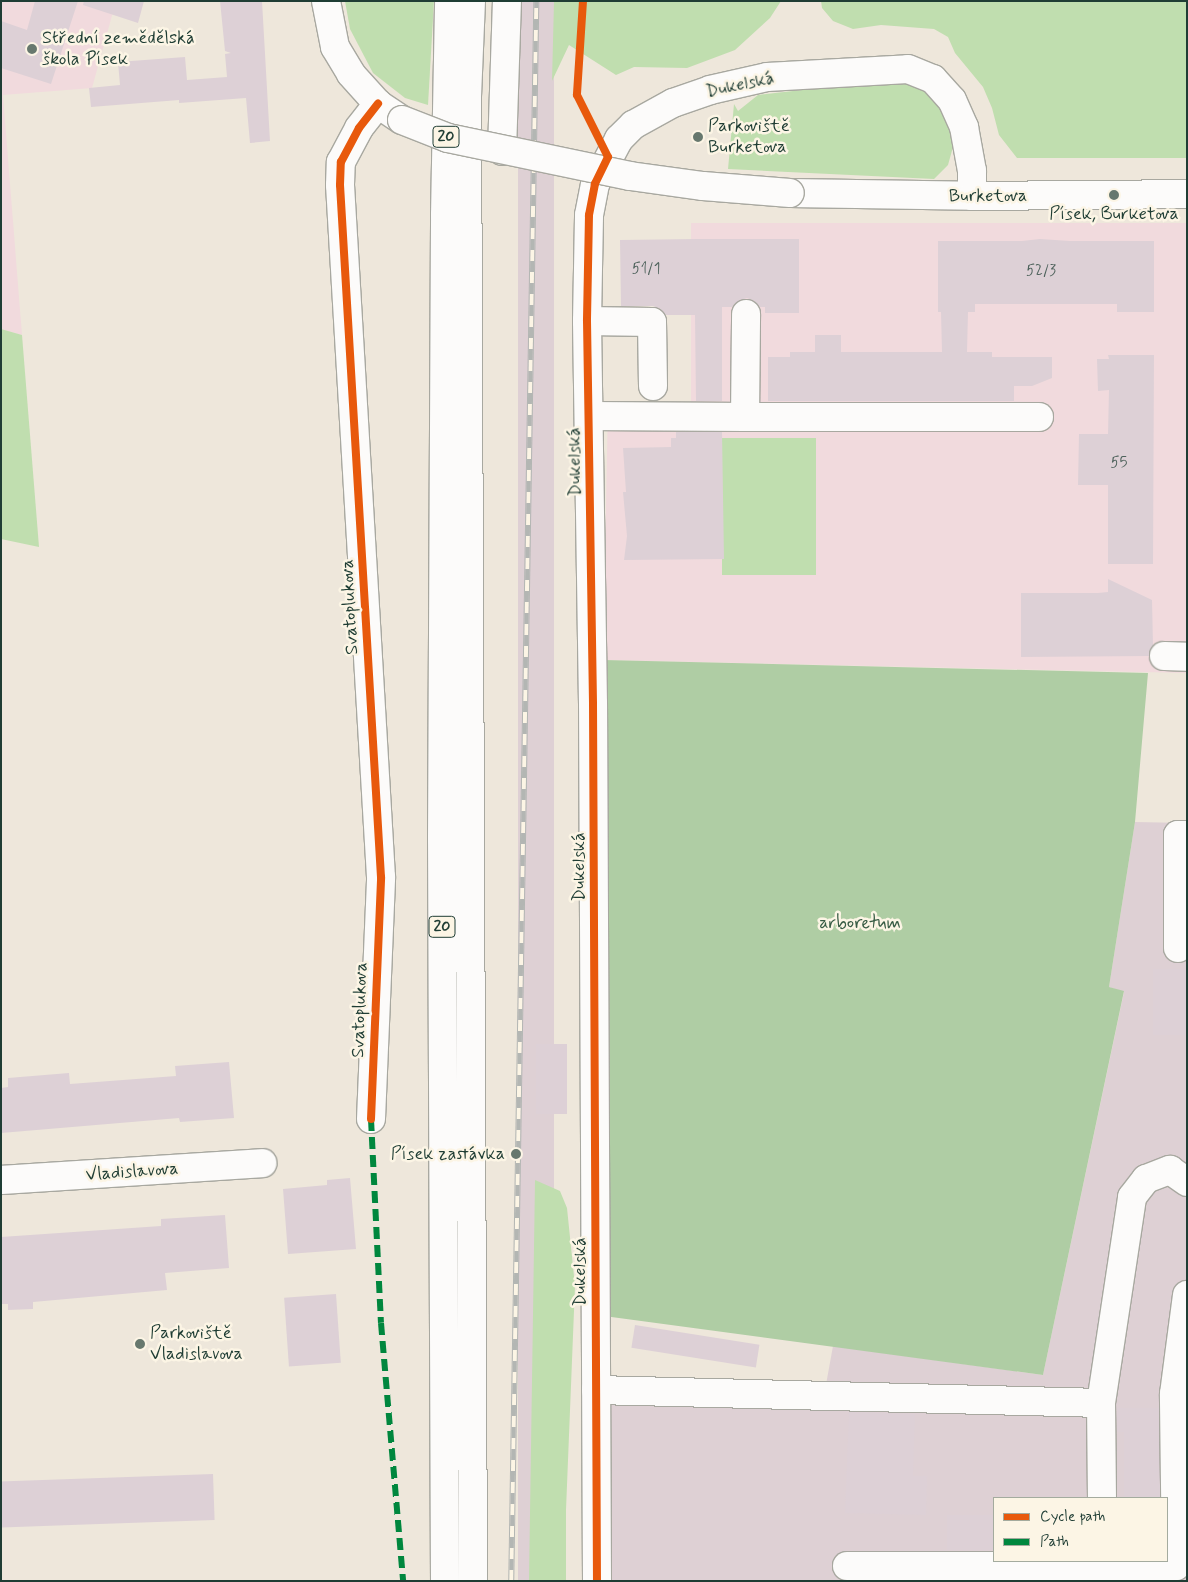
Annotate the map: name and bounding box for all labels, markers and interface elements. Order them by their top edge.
place label: Střední zemědělská škola Písek [42,28,195,70]
marker: Střední zemědělská škola Písek [26,43,38,55]
street label: Dukelská [704,67,776,103]
place label: Parkoviště Burketova [708,116,790,158]
road number: 20 [432,124,460,150]
marker: Parkoviště Burketova [692,131,704,143]
street label: Burketova [949,185,1027,207]
marker: Písek, Burketova [1108,189,1120,201]
place label: Písek, Burketova [1049,203,1179,225]
house number: 51/1 [632,261,660,279]
house number: 52/3 [1026,263,1056,281]
street label: Dukelská [564,427,586,497]
house number: 55 [1111,455,1127,473]
street label: Svatoplukova [337,559,363,655]
street label: Dukelská [568,832,590,902]
park label: arboretum [819,912,901,934]
road number: 20 [428,914,456,940]
street label: Svatoplukova [348,962,372,1058]
place label: Písek zastávka [391,1143,505,1165]
marker: Písek zastávka [509,1147,523,1161]
street label: Vladislavova [85,1158,179,1186]
street label: Dukelská [569,1237,591,1307]
place label: Parkoviště Vladislavova [150,1323,243,1366]
marker: Parkoviště Vladislavova [134,1338,146,1350]
legend [993,1497,1168,1562]
text: Cycle path [1040,1507,1105,1527]
text: Path [1040,1532,1069,1552]

